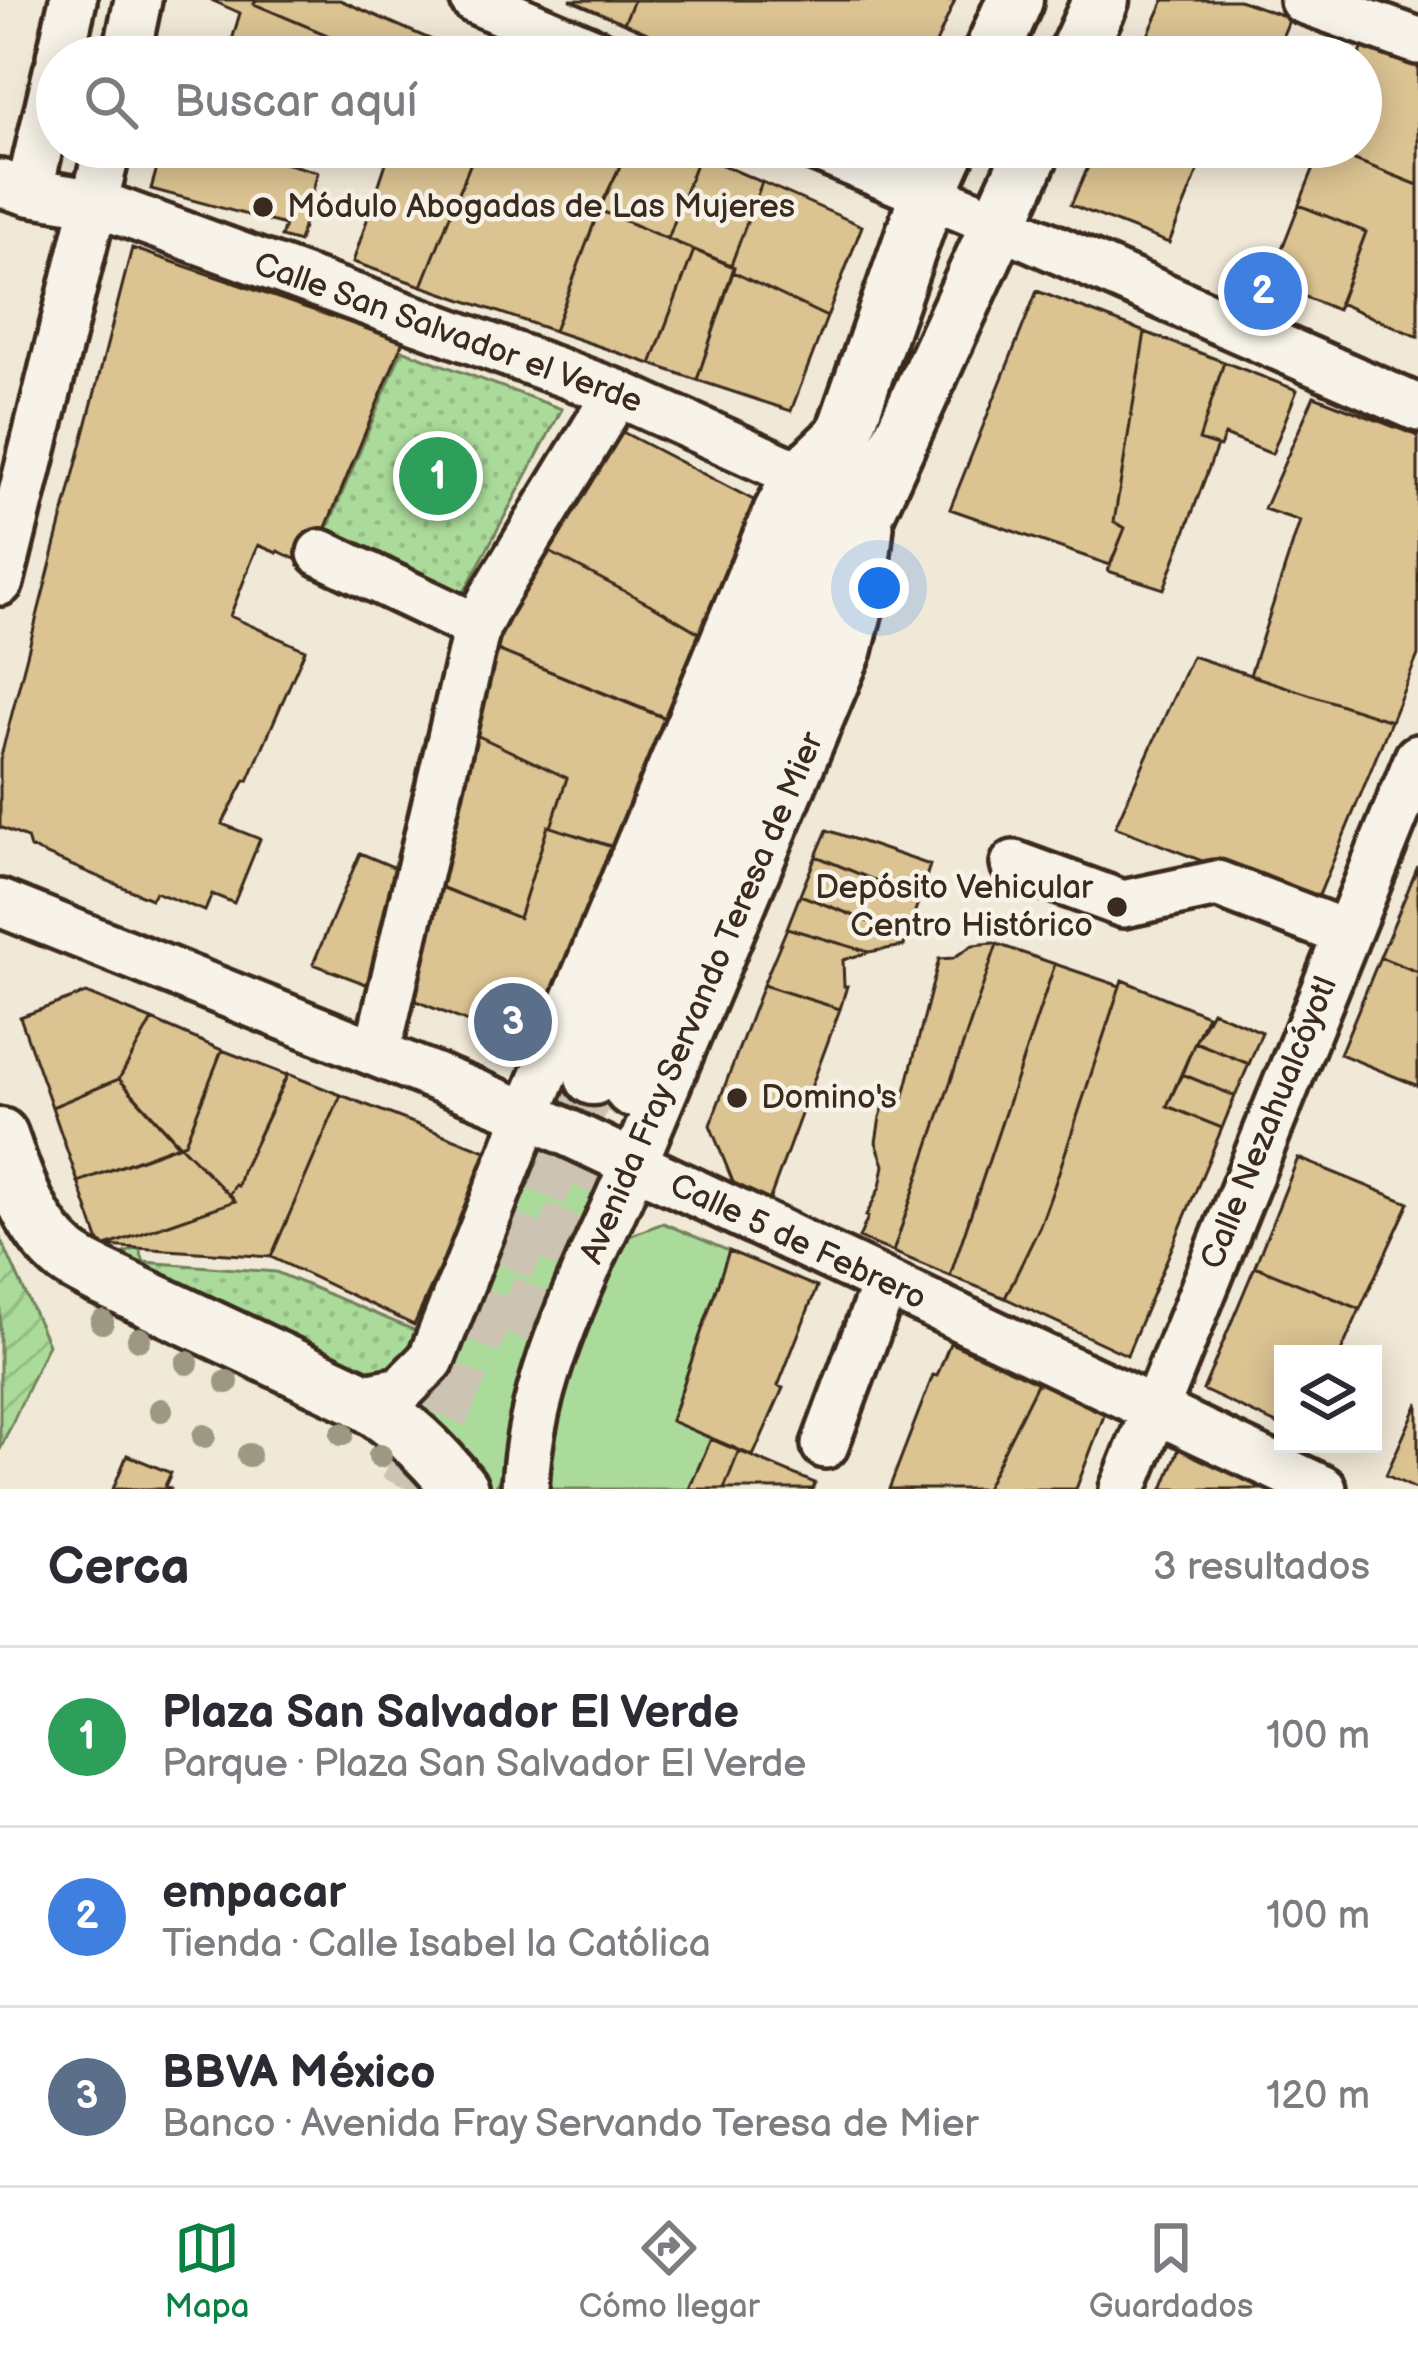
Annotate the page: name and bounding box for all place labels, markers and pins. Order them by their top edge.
place label: Módulo Abogadas de Las Mujeres [287,187,795,227]
marker: Módulo Abogadas de Las Mujeres [250,194,276,220]
pin: 2 [1224,246,1302,336]
pin: 1 [399,431,477,521]
place label: Depósito Vehicular Centro Histórico [815,868,1094,946]
marker: Depósito Vehicular Centro Histórico [1104,894,1130,920]
pin: 3 [474,977,552,1067]
place label: Domino's [761,1078,897,1118]
marker: Domino's [724,1085,750,1111]

